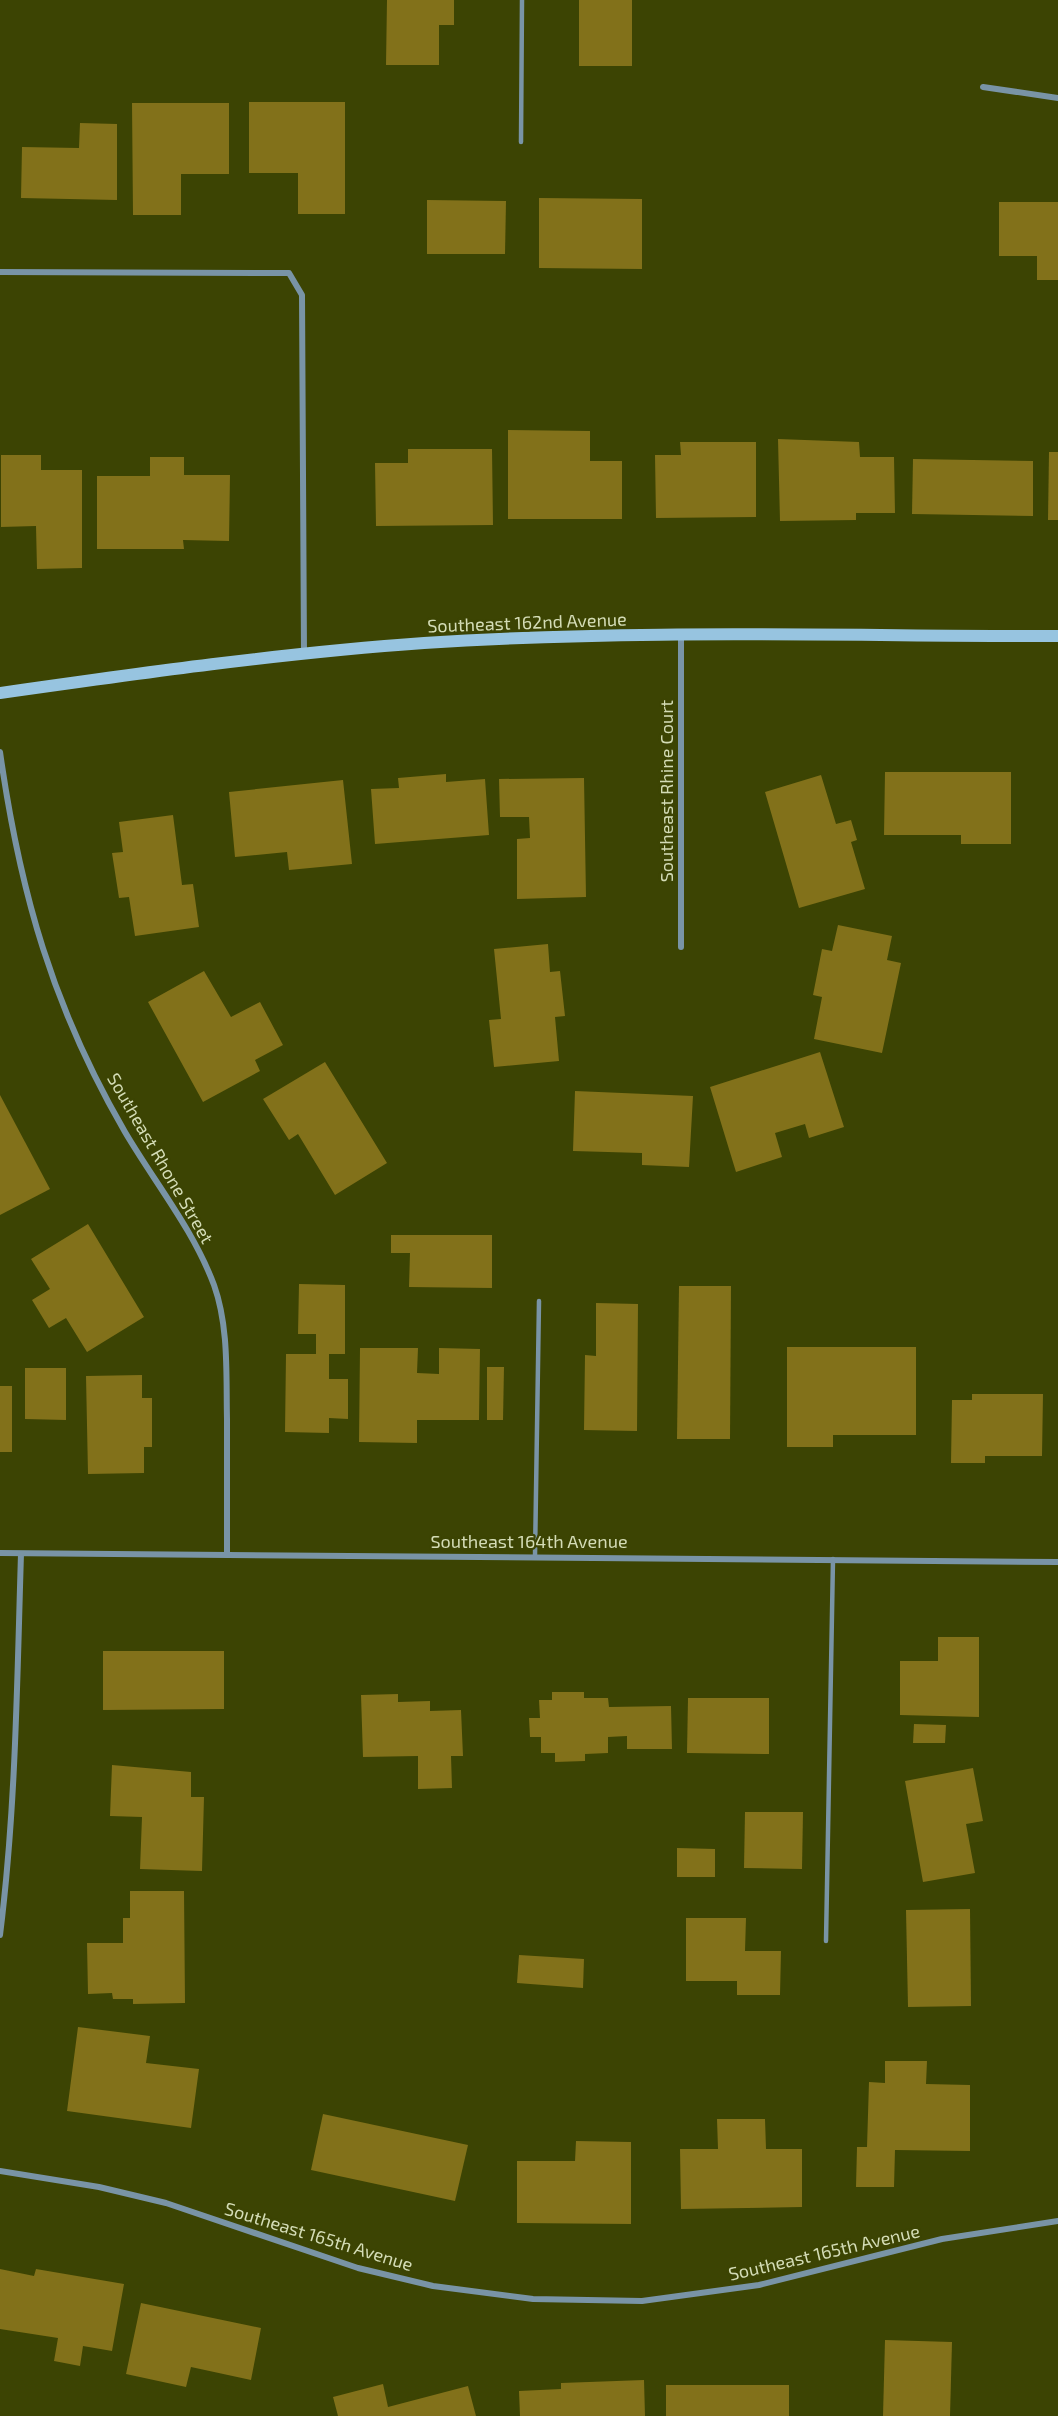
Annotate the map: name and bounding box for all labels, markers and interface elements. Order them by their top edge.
street label: Southeast 162nd Avenue [427,608,627,636]
street label: Southeast Rhine Court [655,700,677,882]
street label: Southeast Rhone Street [103,1069,219,1247]
street label: Southeast 164th Avenue [430,1530,628,1552]
street label: Southeast 165th Avenue [222,2197,416,2275]
street label: Southeast 165th Avenue [726,2219,922,2285]

